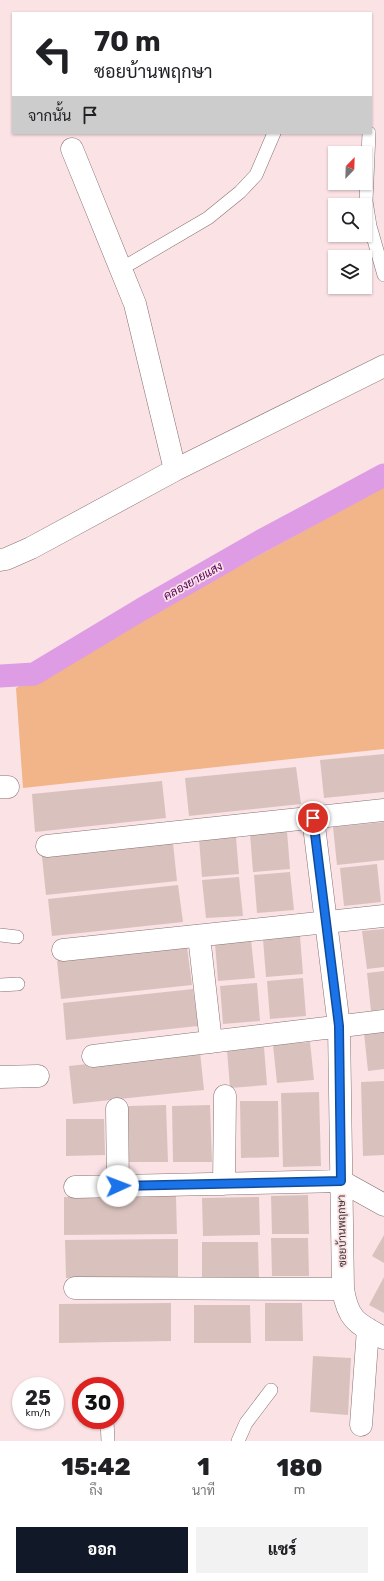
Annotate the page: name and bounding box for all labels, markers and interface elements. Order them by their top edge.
text: 70 m [94,25,161,58]
icon: left [28,28,80,80]
text: ซอยบ้านพฤกษา [94,61,212,83]
icon: arrive [79,104,101,126]
text: จากนั้น [28,107,71,125]
north arrow [328,146,372,190]
map controls [328,146,372,294]
button: search [328,198,372,242]
button: layers [328,250,372,294]
water label: คลองยายแสง [161,559,226,603]
pin [296,801,330,835]
icon: arrive [302,807,324,829]
position arrow [97,1165,139,1207]
street label: ซอยบ้านพฤกษา [334,1195,349,1267]
speed limit sign: 30 [72,1377,124,1429]
text: 25 [25,1386,51,1410]
text: km/h [26,1407,50,1419]
text: 15:42 [61,1453,131,1481]
text: 1 [197,1453,210,1481]
text: 180 [277,1454,323,1482]
text: m [294,1482,305,1497]
text: ถึง [89,1483,103,1498]
text: นาที [192,1483,215,1498]
button: ออก [16,1527,188,1573]
button: แชร์ [196,1527,368,1573]

